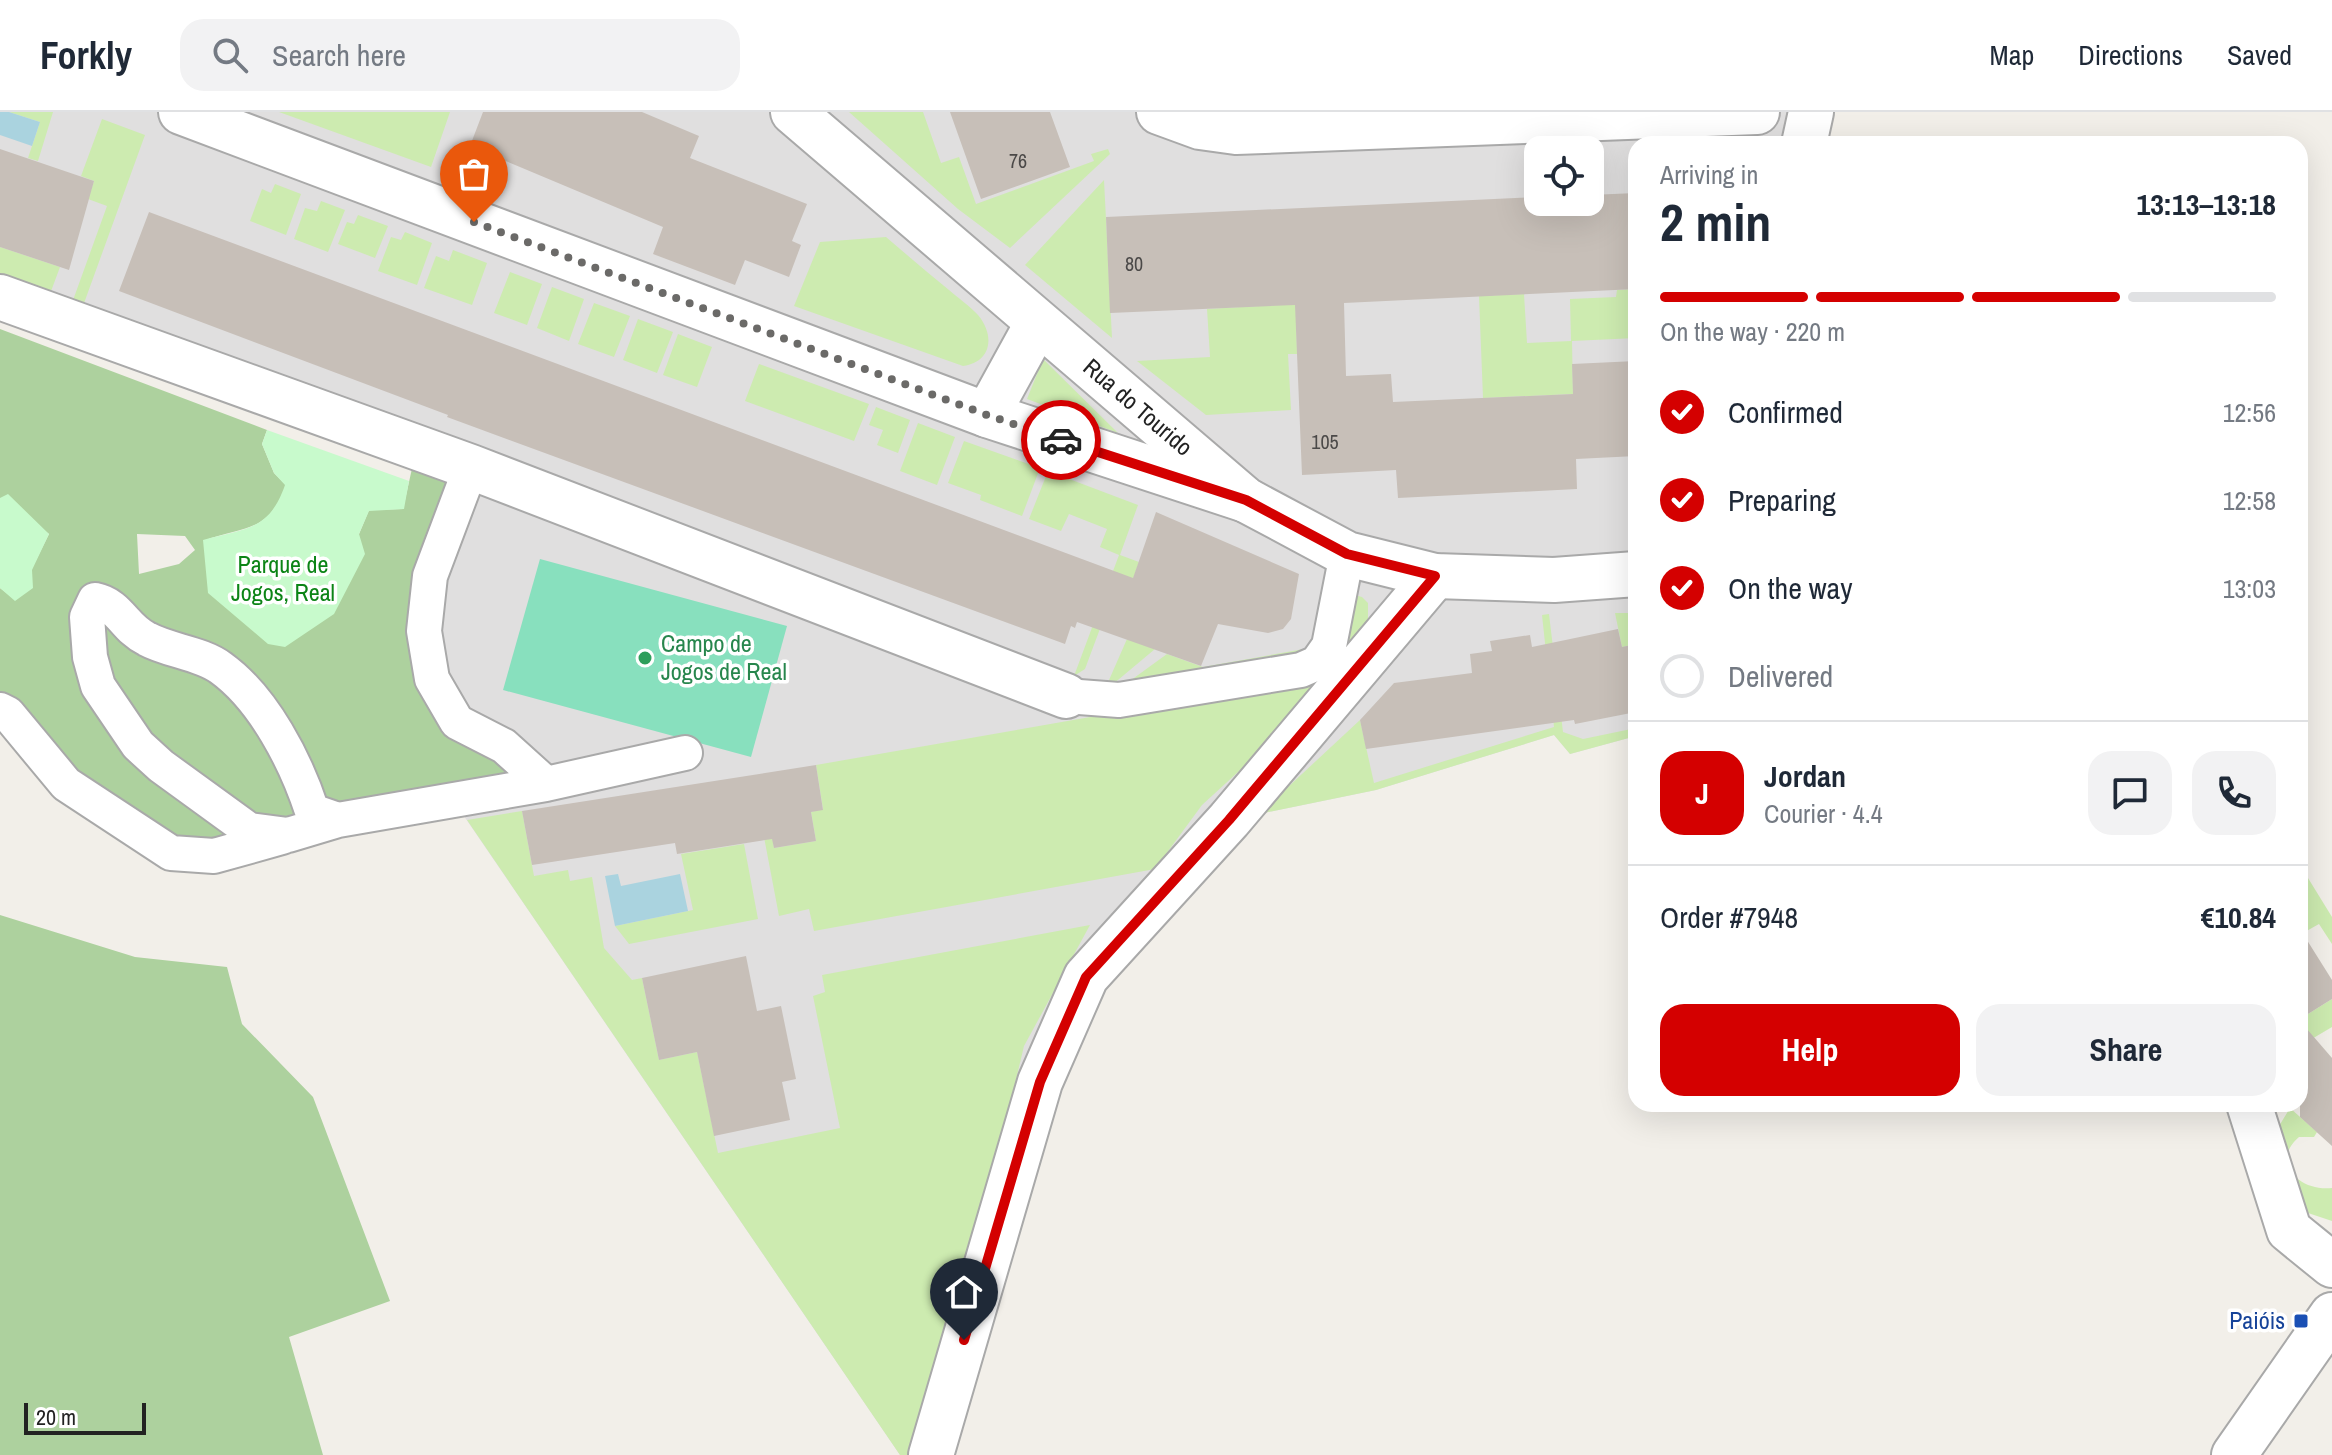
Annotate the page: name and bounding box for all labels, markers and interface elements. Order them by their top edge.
search box [180,19,740,91]
text: Forkly [40,30,132,81]
icon: search [208,33,252,77]
text: Search here [272,35,406,75]
text: Map [1990,36,2034,74]
text: Directions [2078,36,2183,74]
text: Saved [2227,36,2292,74]
map controls [1524,136,1604,216]
button: locate [1524,136,1604,216]
pin [440,140,508,222]
house number: 76 [1009,147,1027,174]
icon: bag [452,152,496,196]
text: Arriving in [1660,157,1758,192]
text: 13:13–13:18 [2137,184,2276,224]
text: 2 min [1660,187,1771,257]
house number: 80 [1125,250,1143,277]
text: On the way · 220 m [1660,314,1845,349]
street label: Rua do Tourido [1077,351,1200,462]
icon: check [1660,390,1704,434]
text: Confirmed [1728,392,1843,432]
text: 12:56 [2223,395,2276,430]
courier [1021,400,1101,480]
icon: car [1039,418,1083,462]
house number: 105 [1311,428,1339,455]
icon: check [1660,478,1704,522]
text: Preparing [1728,480,1836,520]
text: 12:58 [2223,483,2276,518]
park label: Parque de Jogos, Real [231,548,335,608]
icon: check [1660,566,1704,610]
text: On the way [1728,568,1852,608]
text: 13:03 [2223,571,2276,606]
place label: Campo de Jogos de Real [661,627,787,687]
marker: Campo de Jogos de Real [636,649,654,667]
text: Delivered [1728,656,1833,696]
button: chat [2088,751,2172,835]
button: phone [2192,751,2276,835]
text: Jordan [1764,756,1846,796]
text: J [1695,773,1709,813]
text: Courier · 4.4 [1764,796,1883,831]
text: Order #7948 [1660,897,1798,937]
text: €10.84 [2201,897,2276,937]
button: Help [1660,1004,1960,1096]
button: Share [1976,1004,2276,1096]
pin [930,1258,998,1340]
icon: home [942,1270,986,1314]
place label: Paióis [2229,1304,2285,1336]
marker: Paióis [2292,1312,2310,1330]
scale bar [24,1399,146,1435]
text: 20 m [36,1402,76,1432]

